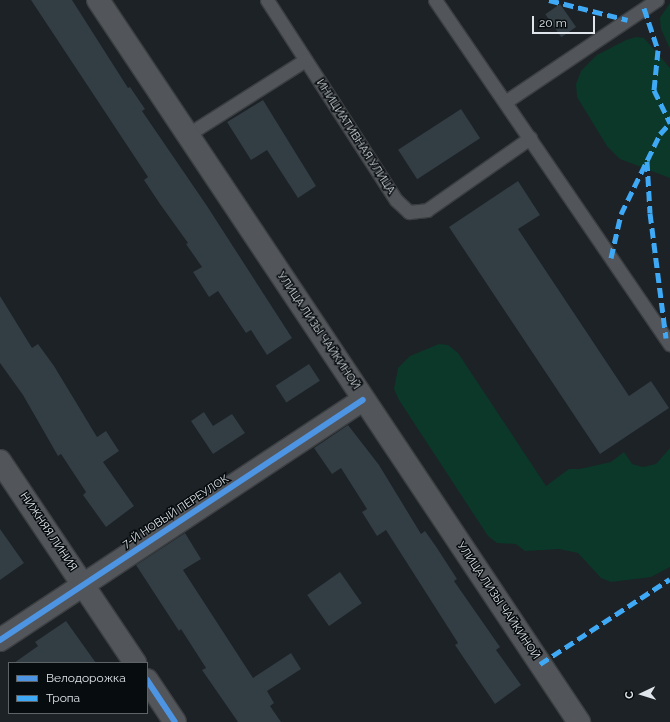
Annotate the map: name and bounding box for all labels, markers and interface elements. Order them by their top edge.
scale bar [534,8,597,34]
text: 20 m [539,16,567,30]
street label: ИНИЦИАТИВНАЯ УЛИЦА [313,77,397,197]
street label: УЛИЦА ЛИЗЫ ЧАЙКИНОЙ [274,270,362,392]
street label: 7-Й НОВЫЙ ПЕРЕУЛОК [121,473,231,551]
street label: НИЖНЯЯ ЛИНИЯ [17,490,79,574]
street label: УЛИЦА ЛИЗЫ ЧАЙКИНОЙ [454,540,542,662]
legend [8,662,148,714]
text: Велодорожка [46,671,126,685]
north arrow [622,674,662,714]
text: Тропа [46,691,80,705]
text: С [623,691,636,699]

